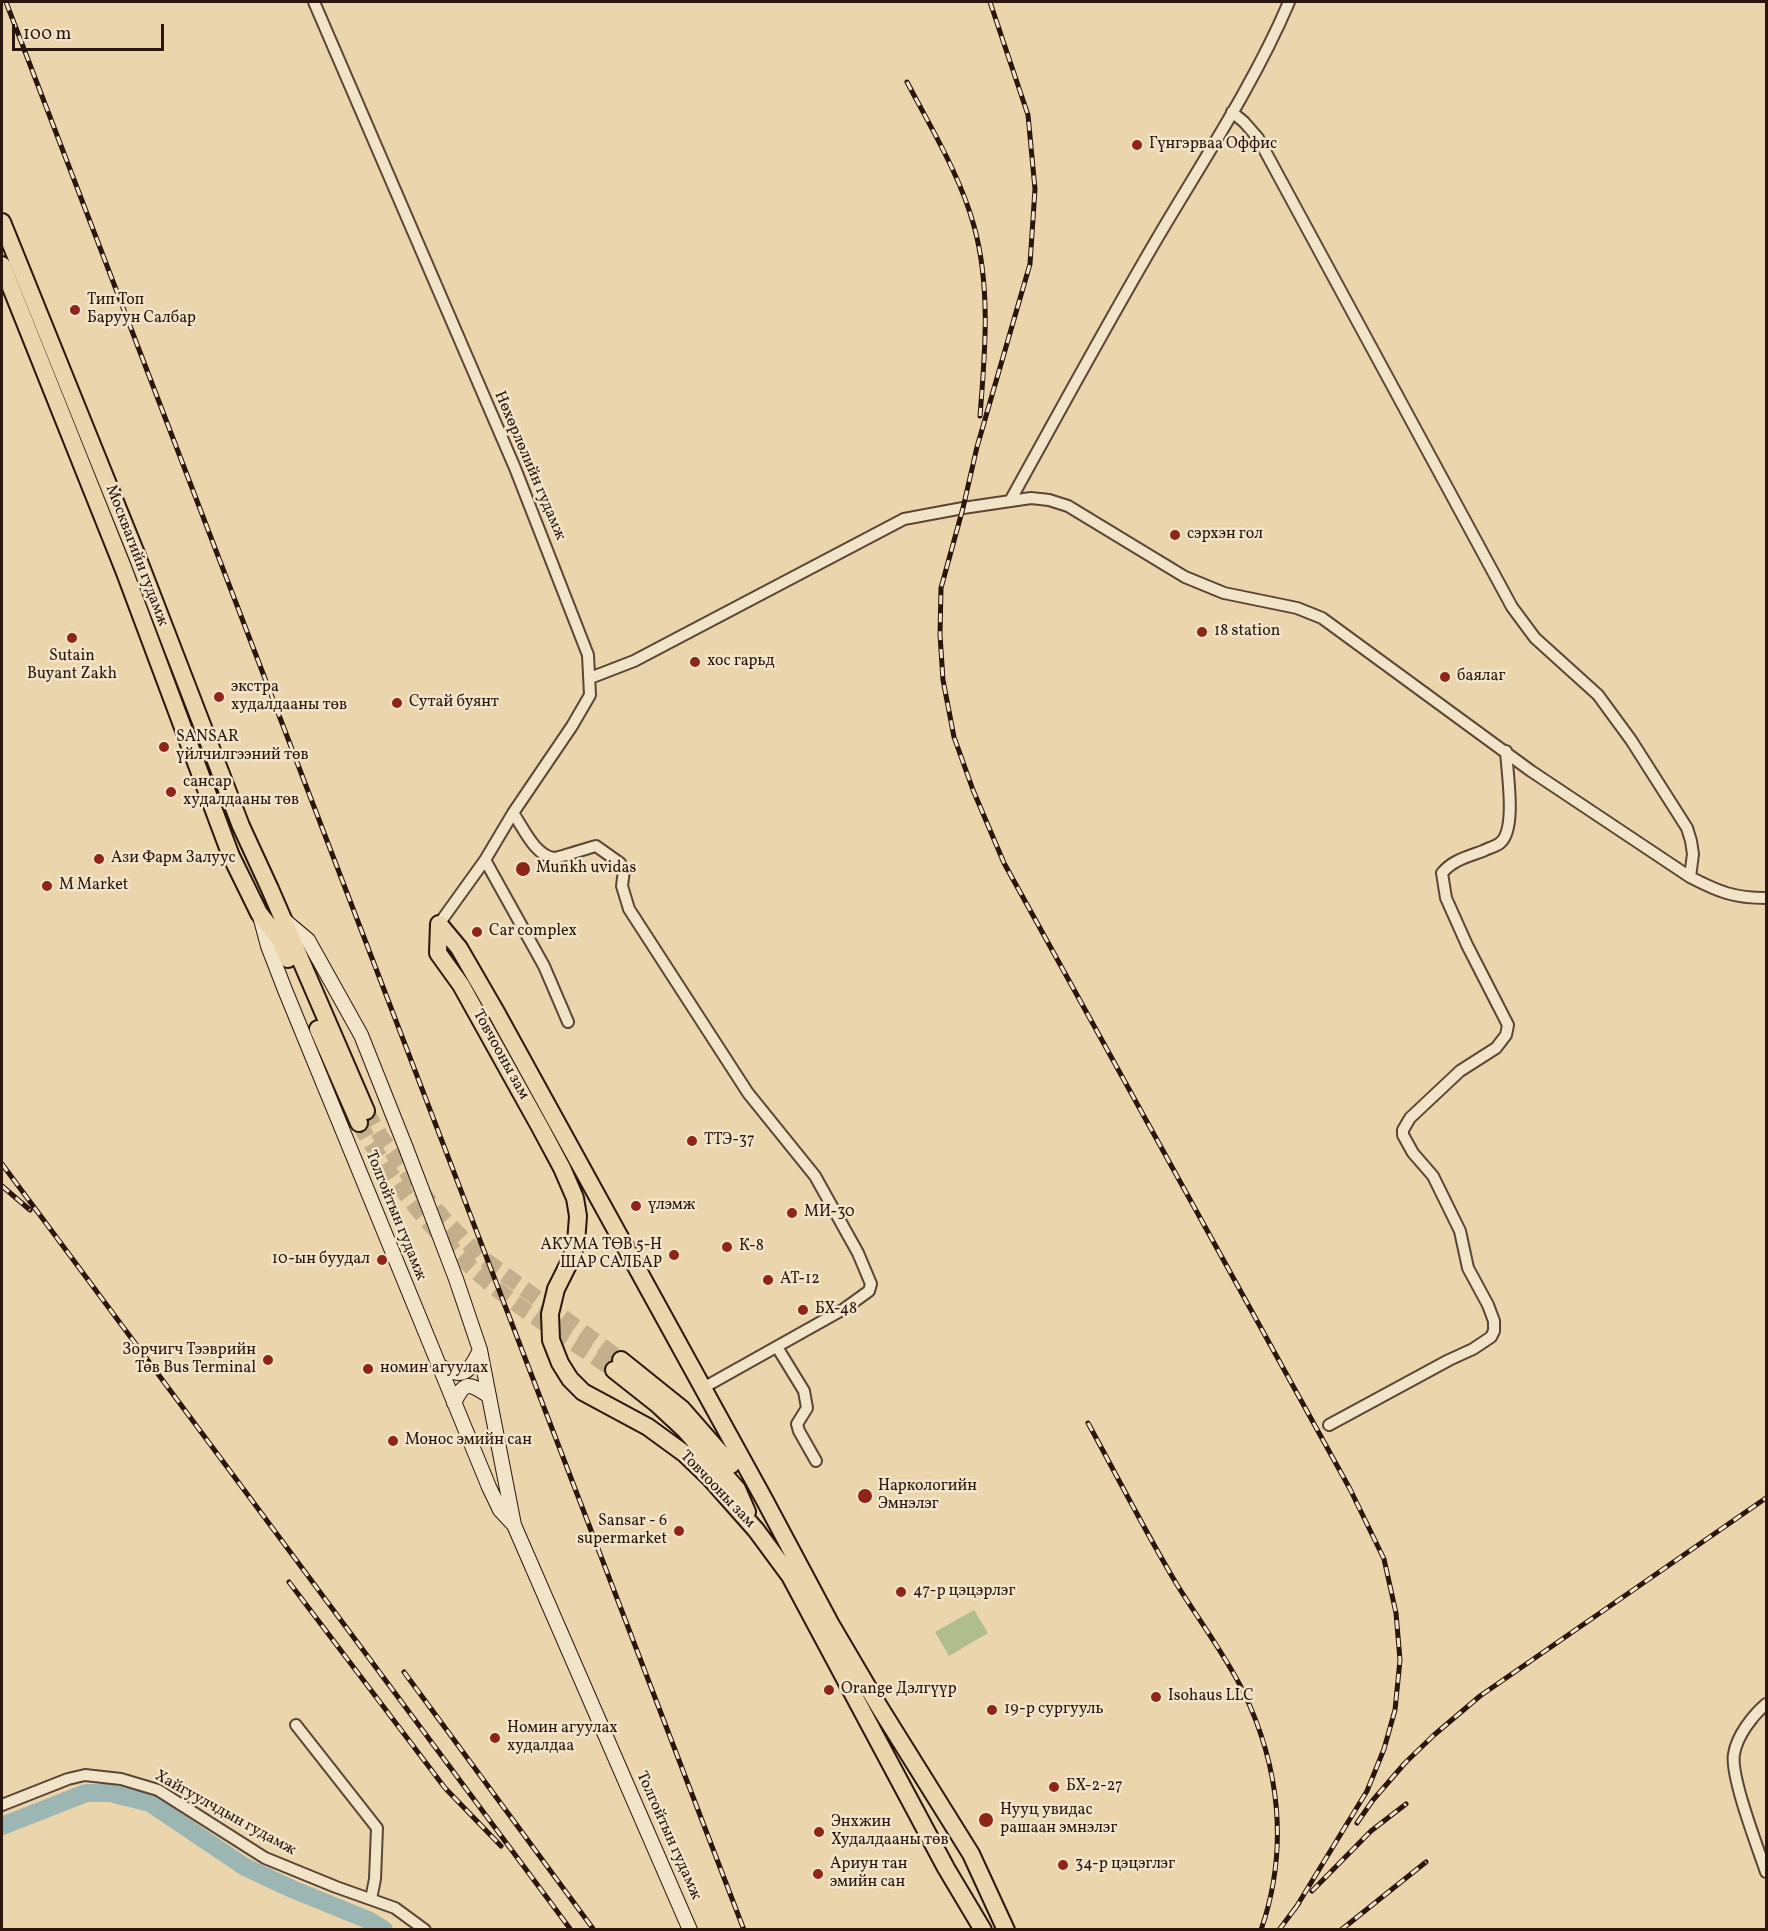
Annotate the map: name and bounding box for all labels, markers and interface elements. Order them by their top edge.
scale bar [15,12,166,50]
text: 100 m [23,22,72,47]
place label: Гүнгэрваа Оффис [1149,135,1277,155]
marker: Гүнгэрваа Оффис [1130,138,1144,152]
place label: Тип Топ Баруун Салбар [87,291,196,329]
marker: Тип Топ Баруун Салбар [68,303,82,317]
street label: Нөхөрлөлийн гудамж [489,389,569,543]
street label: Москвагийн гудамж [100,482,172,630]
place label: сэрхэн гол [1187,525,1263,545]
marker: сэрхэн гол [1168,528,1182,542]
place label: 18 station [1214,622,1280,642]
marker: 18 station [1195,625,1209,639]
marker: Sutain Buyant Zakh [65,631,79,645]
place label: Sutain Buyant Zakh [27,647,117,685]
place label: хос гарьд [707,652,775,672]
marker: хос гарьд [688,655,702,669]
place label: баялаг [1457,667,1505,687]
marker: баялаг [1438,670,1452,684]
place label: экстра худалдааны төв [231,678,347,716]
marker: экстра худалдааны төв [212,690,226,704]
place label: Сутай буянт [409,693,499,713]
marker: Сутай буянт [390,696,404,710]
place label: SANSAR үйлчилгээний төв [176,728,309,766]
marker: SANSAR үйлчилгээний төв [157,740,171,754]
place label: сансар худалдааны төв [183,773,299,811]
marker: сансар худалдааны төв [164,785,178,799]
place label: Ази Фарм Залуус [111,849,236,869]
marker: Ази Фарм Залуус [92,852,106,866]
place label: Munkh uvidas [536,859,636,879]
marker: Munkh uvidas [514,860,532,878]
place label: М Market [59,876,128,896]
marker: М Market [40,879,54,893]
place label: Car complex [489,922,577,942]
marker: Car complex [470,925,484,939]
street label: Товчооны зам [467,1007,533,1103]
place label: ТТЭ-37 [704,1131,755,1151]
marker: ТТЭ-37 [685,1134,699,1148]
street label: Толгойтын гудамж [360,1148,430,1284]
place label: үлэмж [648,1196,695,1216]
marker: үлэмж [629,1199,643,1213]
place label: МИ-30 [804,1203,855,1223]
marker: МИ-30 [785,1206,799,1220]
place label: АКУМА ТӨВ 5-Н ШАР САЛБАР [540,1236,662,1274]
place label: К-8 [739,1237,764,1257]
marker: К-8 [720,1240,734,1254]
marker: АКУМА ТӨВ 5-Н ШАР САЛБАР [667,1248,681,1262]
place label: 10-ын буудал [272,1250,370,1270]
marker: 10-ын буудал [375,1253,389,1267]
place label: АТ-12 [780,1270,820,1290]
marker: АТ-12 [761,1273,775,1287]
place label: БХ-48 [815,1300,857,1320]
marker: БХ-48 [796,1303,810,1317]
place label: Зорчигч Тээврийн Төв Bus Terminal [122,1341,256,1379]
marker: Зорчигч Тээврийн Төв Bus Terminal [261,1353,275,1367]
place label: номин агуулах [380,1359,488,1379]
marker: номин агуулах [361,1362,375,1376]
place label: Монос эмийн сан [405,1431,532,1451]
marker: Монос эмийн сан [386,1434,400,1448]
street label: Товчооны зам [675,1447,759,1533]
place label: Наркологийн Эмнэлэг [878,1477,977,1515]
marker: Наркологийн Эмнэлэг [856,1487,874,1505]
place label: Sansar - 6 supermarket [577,1512,667,1550]
marker: Sansar - 6 supermarket [672,1524,686,1538]
place label: 47-р цэцэрлэг [913,1582,1015,1602]
marker: 47-р цэцэрлэг [894,1585,908,1599]
place label: Orange Дэлгүүр [841,1680,957,1700]
marker: Orange Дэлгүүр [822,1683,836,1697]
place label: Isohaus LLC [1168,1687,1254,1707]
marker: Isohaus LLC [1149,1690,1163,1704]
place label: 19-р сургууль [1004,1700,1104,1720]
marker: 19-р сургууль [985,1703,999,1717]
place label: Номин агуулах худалдаа [507,1719,618,1757]
marker: Номин агуулах худалдаа [488,1731,502,1745]
street label: Хайгуулчдын гудамж [151,1767,299,1861]
street label: Толгойтын гудамж [631,1769,705,1903]
place label: БХ-2-27 [1066,1777,1123,1797]
marker: БХ-2-27 [1047,1780,1061,1794]
place label: Нууц увидас рашаан эмнэлэг [1000,1801,1117,1839]
marker: Нууц увидас рашаан эмнэлэг [977,1811,995,1829]
place label: Энхжин Худалдааны төв [831,1813,949,1851]
marker: Энхжин Худалдааны төв [812,1825,826,1839]
place label: Ариун тан эмийн сан [830,1855,907,1893]
place label: 34-р цэцэглэг [1075,1855,1175,1875]
marker: 34-р цэцэглэг [1056,1858,1070,1872]
marker: Ариун тан эмийн сан [811,1867,825,1881]

